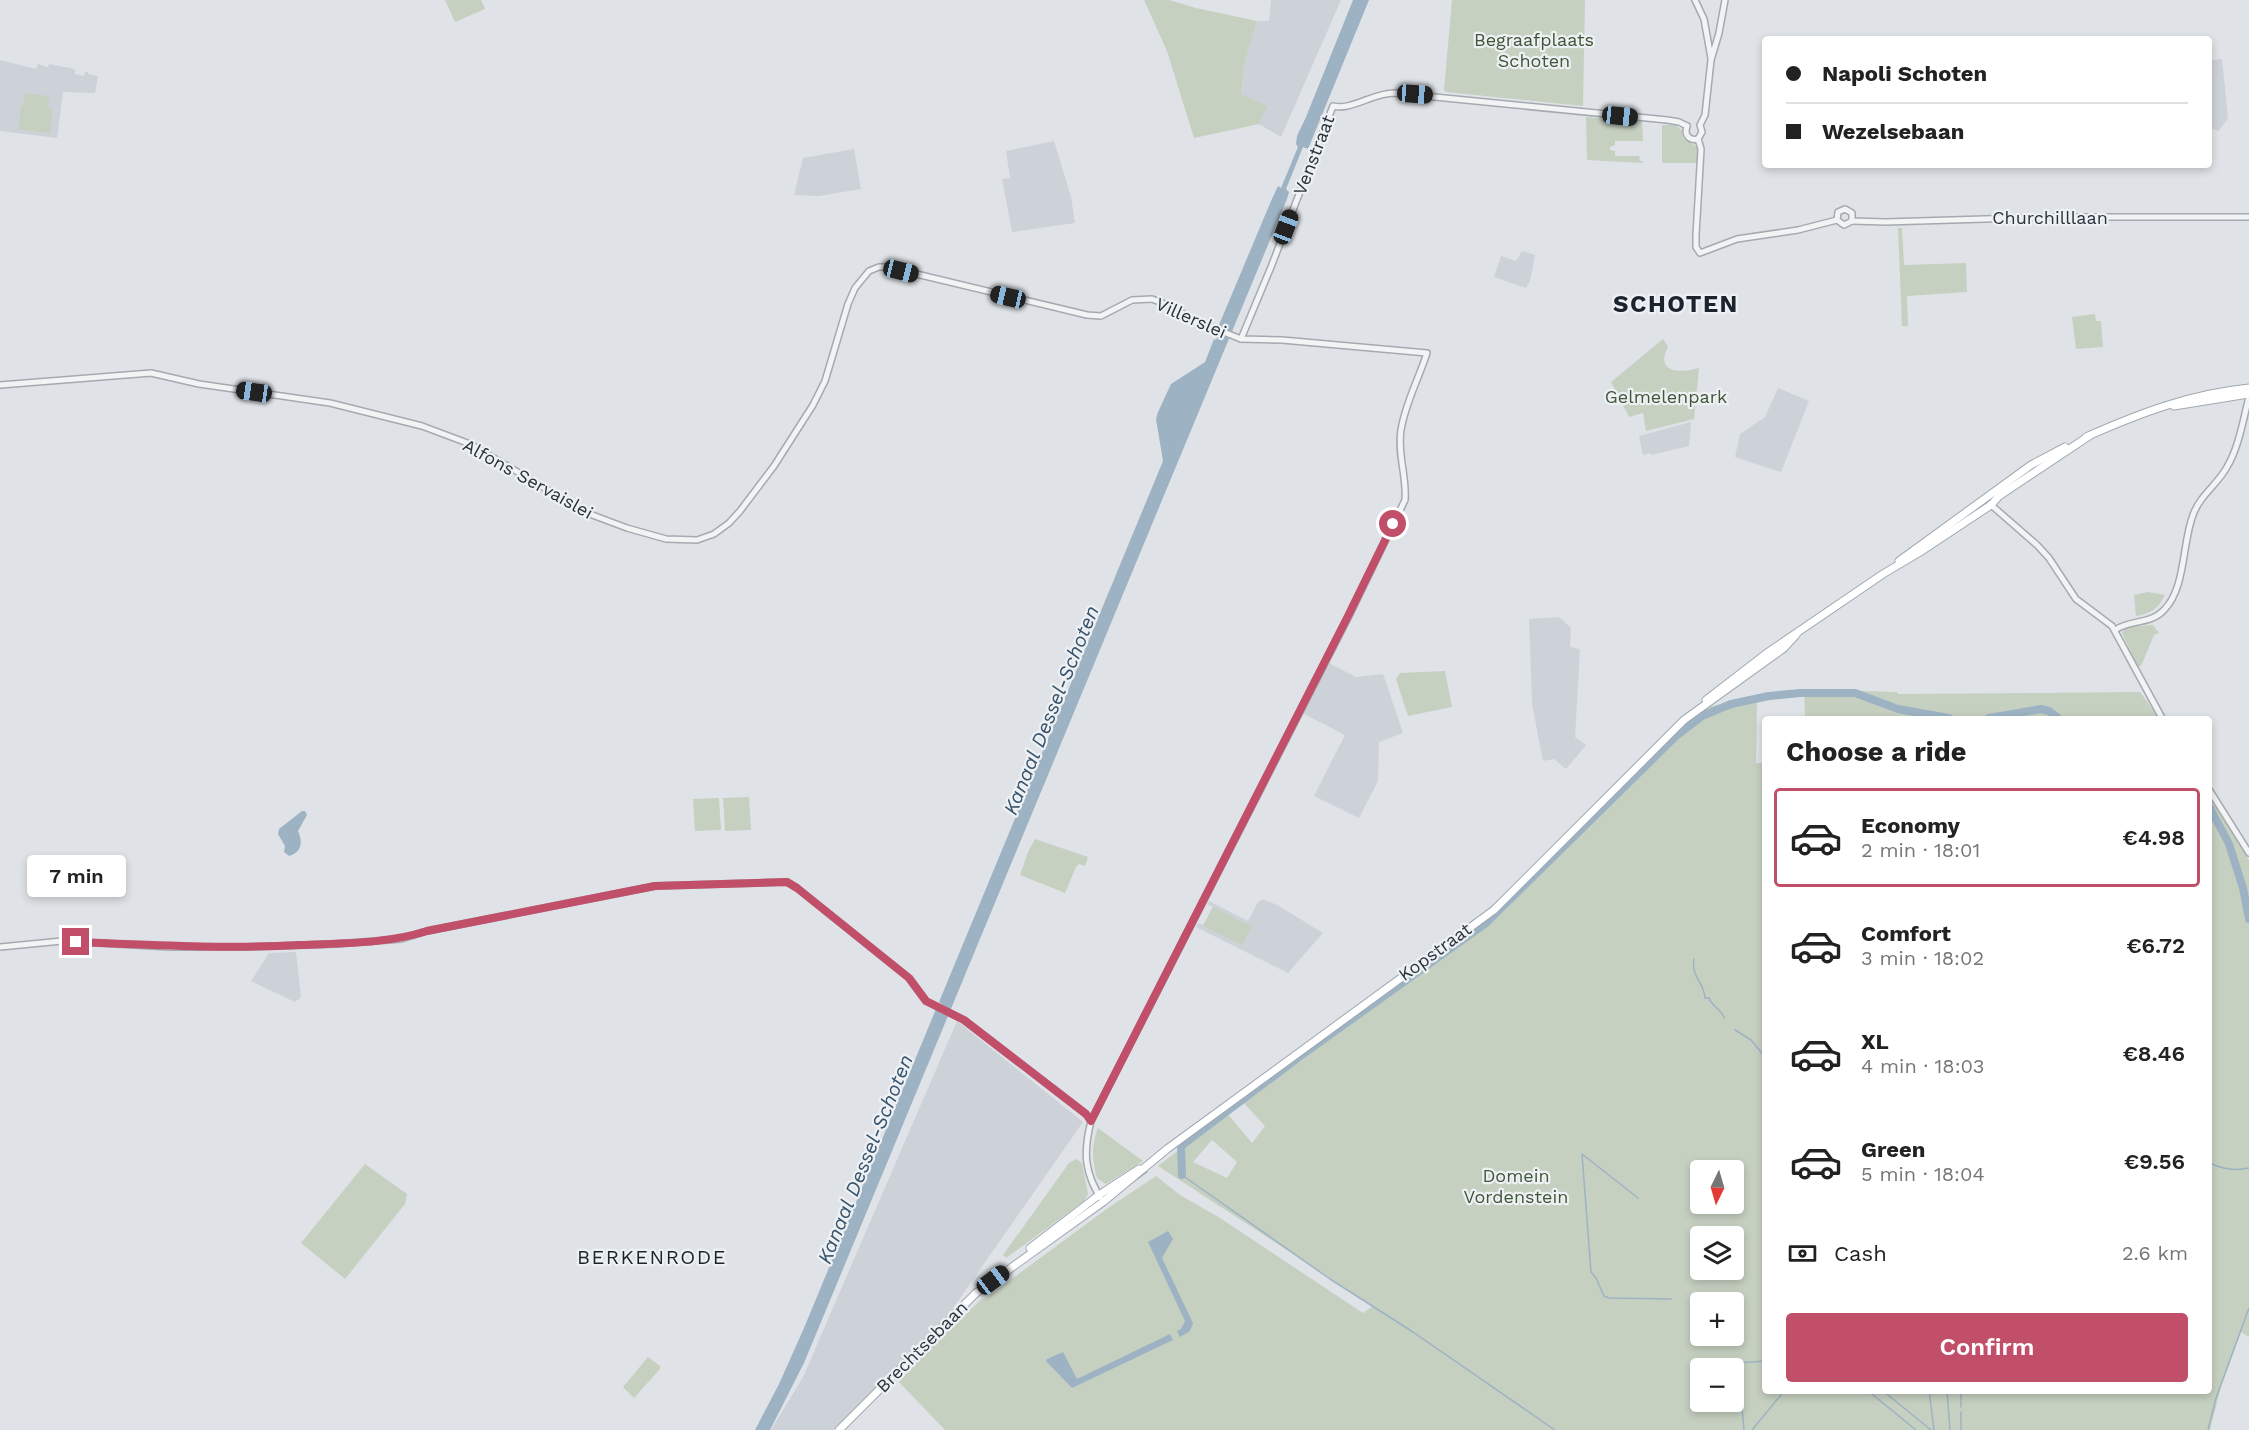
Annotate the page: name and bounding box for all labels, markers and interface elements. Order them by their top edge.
park label: Begraafplaats Schoten [1474,29,1594,71]
text: Napoli Schoten [1822,61,1987,86]
car [1396,84,1434,104]
car [1601,105,1639,127]
street label: Venstraat [1289,111,1339,198]
text: Wezelsebaan [1822,119,1964,144]
car [1271,207,1301,247]
street label: Churchilllaan [1992,207,2108,228]
car [881,258,921,284]
car [988,284,1028,310]
district label: SCHOTEN [1613,290,1739,318]
street label: Villerslei [1153,293,1230,342]
car [235,381,273,403]
park label: Gelmelenpark [1605,386,1727,407]
street label: Alfons Servaislei [460,434,597,523]
route start [1379,510,1406,537]
water label: Kanaal Dessel-Schoten [998,602,1104,818]
text: Choose a ride [1786,736,1966,768]
icon: car [1789,811,1843,865]
text: Economy [1861,813,1960,838]
text: €4.98 [2122,825,2185,850]
text: 2 min · 18:01 [1861,838,1980,862]
callout: 7 min [26,855,125,897]
text: 7 min [49,864,104,888]
street label: Kopstraat [1394,918,1476,985]
icon: car [1789,919,1843,973]
text: Comfort [1861,921,1951,946]
route end [62,928,89,955]
text: €6.72 [2126,933,2185,958]
text: 3 min · 18:02 [1861,946,1984,970]
icon: car [1789,1027,1843,1081]
text: XL [1861,1029,1889,1054]
text: €8.46 [2122,1041,2185,1066]
water label: Kanaal Dessel-Schoten [812,1051,918,1267]
text: 4 min · 18:03 [1861,1054,1984,1078]
icon: car [1789,1135,1843,1189]
text: Green [1861,1137,1925,1162]
text: €9.56 [2124,1149,2185,1174]
north arrow [1690,1160,1744,1214]
map controls [1690,1160,1744,1412]
text: 5 min · 18:04 [1861,1162,1985,1186]
park label: Domein Vordenstein [1464,1165,1568,1207]
button: layers [1690,1226,1744,1280]
icon: cash [1786,1237,1819,1270]
text: Cash [1834,1241,1887,1266]
text: 2.6 km [2122,1241,2188,1265]
district label: BERKENRODE [577,1245,727,1269]
car [973,1262,1013,1298]
button: + [1690,1292,1744,1346]
street label: Brechtsebaan [872,1297,972,1397]
button: Confirm [1786,1313,2188,1382]
button: − [1690,1358,1744,1412]

